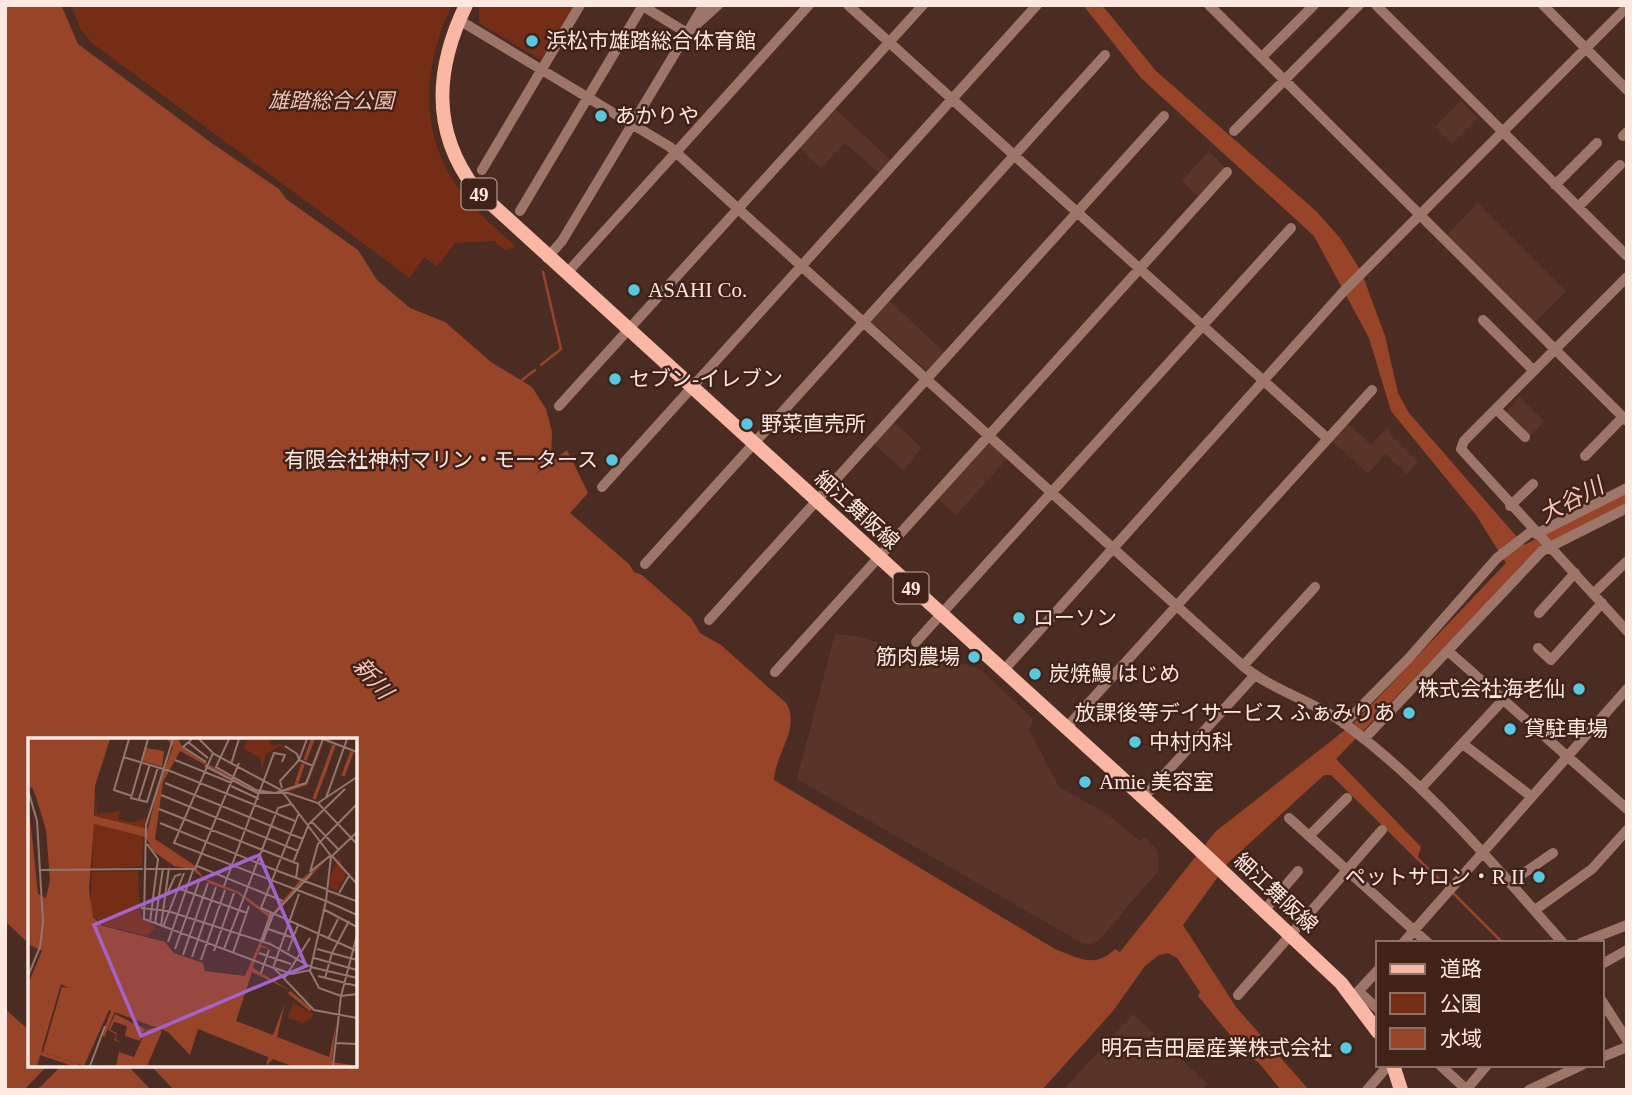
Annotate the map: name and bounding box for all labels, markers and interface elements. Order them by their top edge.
place label: 浜松市雄踏総合体育館 [546,29,756,53]
marker: 浜松市雄踏総合体育館 [524,33,540,49]
park label: 雄踏総合公園 [268,89,397,113]
place label: あかりや [615,104,699,128]
marker: あかりや [593,108,609,124]
road number: 49 [462,178,496,210]
place label: ASAHI Co. [648,278,747,302]
marker: ASAHI Co. [626,282,642,298]
place label: セブン-イレブン [629,367,783,391]
marker: セブン-イレブン [607,371,623,387]
place label: 野菜直売所 [761,412,866,436]
marker: 野菜直売所 [739,416,755,432]
place label: 有限会社神村マリン・モータース [284,448,598,472]
marker: 有限会社神村マリン・モータース [604,452,620,468]
street label: 細江舞阪線 [810,466,904,554]
water label: 大谷川 [1535,472,1610,528]
road number: 49 [894,572,928,604]
place label: ローソン [1033,606,1117,630]
marker: ローソン [1011,610,1027,626]
place label: 筋肉農場 [876,645,960,669]
marker: 筋肉農場 [966,649,982,665]
water label: 新川 [348,653,399,706]
place label: 炭焼鰻 はじめ [1049,662,1180,686]
marker: 炭焼鰻 はじめ [1027,666,1043,682]
place label: 株式会社海老仙 [1418,677,1565,701]
marker: 株式会社海老仙 [1571,681,1587,697]
place label: 放課後等デイサービス ふぁみりあ [1075,701,1395,725]
marker: 放課後等デイサービス ふぁみりあ [1401,705,1417,721]
place label: 貸駐車場 [1524,717,1608,741]
marker: 貸駐車場 [1502,721,1518,737]
place label: 中村内科 [1149,730,1233,754]
marker: 中村内科 [1127,734,1143,750]
inset map [28,738,357,1067]
place label: Amie 美容室 [1099,770,1214,794]
marker: Amie 美容室 [1077,774,1093,790]
street label: 細江舞阪線 [1229,848,1323,938]
place label: ペットサロン・R II [1345,865,1525,889]
marker: ペットサロン・R II [1531,869,1547,885]
legend [1376,941,1604,1067]
text: 道路 [1440,957,1482,981]
text: 公園 [1440,992,1482,1016]
text: 水域 [1440,1027,1482,1051]
place label: 明石吉田屋産業株式会社 [1101,1036,1332,1060]
marker: 明石吉田屋産業株式会社 [1338,1040,1354,1056]

